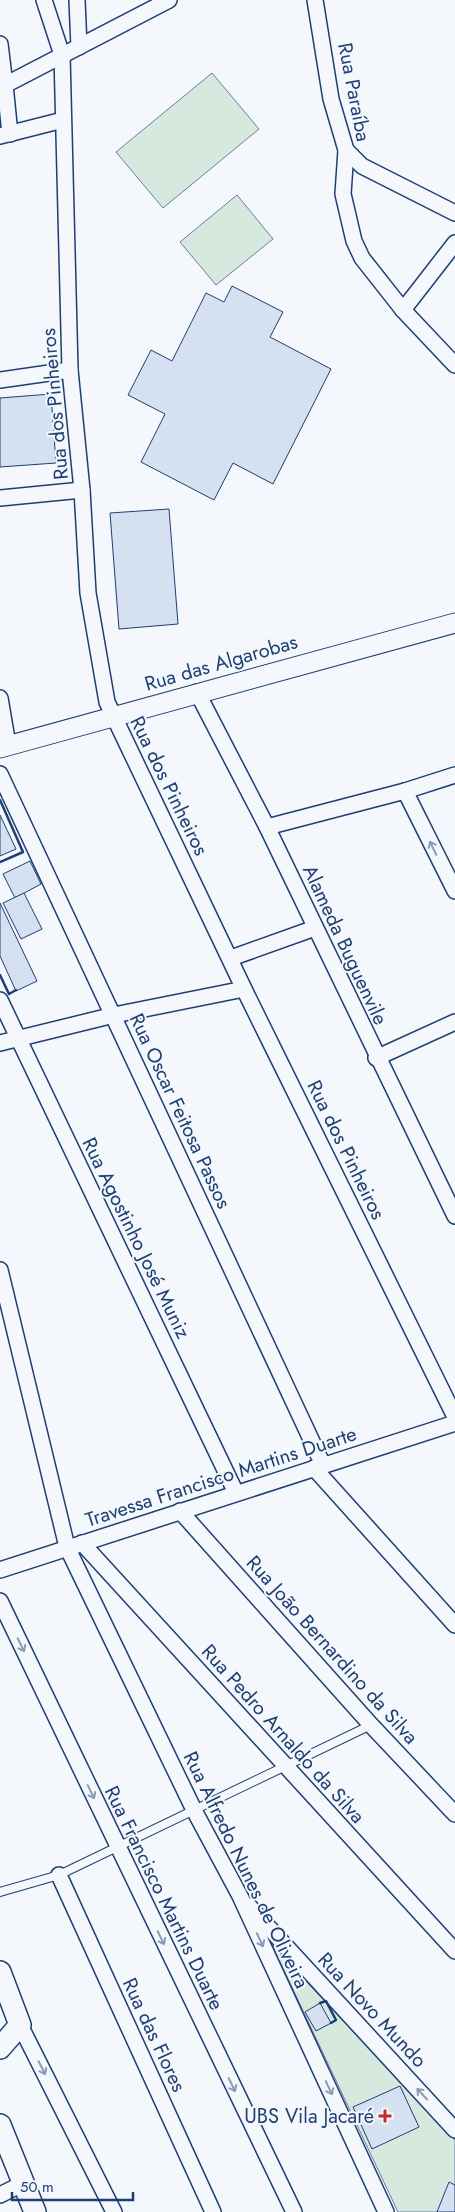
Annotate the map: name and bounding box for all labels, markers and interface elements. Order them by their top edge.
street label: Rua Paraíba [330,40,378,144]
street label: Rua dos Pinheiros [34,327,76,481]
street label: Rua das Algarobas [141,627,301,699]
street label: Rua dos Pinheiros [123,711,215,861]
one-way arrow [428,841,437,856]
street label: Alameda Buguenvile [295,860,395,1030]
street label: Rua Oscar Feitosa Passos [122,1009,238,1213]
street label: Rua dos Pinheiros [300,1075,392,1225]
street label: Rua Agostinho José Muniz [75,1133,197,1343]
street label: Travessa Francisco Martins Duarte [82,1419,360,1535]
street label: Rua João Bernardino da Silva [239,1549,425,1751]
one-way arrow [17,1637,26,1652]
street label: Rua Pedro Arnaldo da Silva [195,1638,371,1830]
street label: Rua Alfredo Nunes de Oliveira [176,1746,316,1994]
street label: Rua Francisco Martins Duarte [97,1781,231,2015]
one-way arrow [87,1784,96,1799]
one-way arrow [157,1931,167,1946]
one-way arrow [256,1932,266,1947]
street label: Rua Novo Mundo [311,1946,433,2074]
street label: Rua das Flores [115,1973,193,2097]
one-way arrow [38,2060,47,2075]
one-way arrow [228,2077,237,2092]
one-way arrow [324,2080,334,2095]
one-way arrow [416,2087,428,2100]
place label: UBS Vila Jacaré [244,2102,374,2131]
marker: UBS Vila Jacaré [378,2109,392,2123]
scale bar [12,2170,134,2202]
text: 50 m [20,2176,54,2198]

